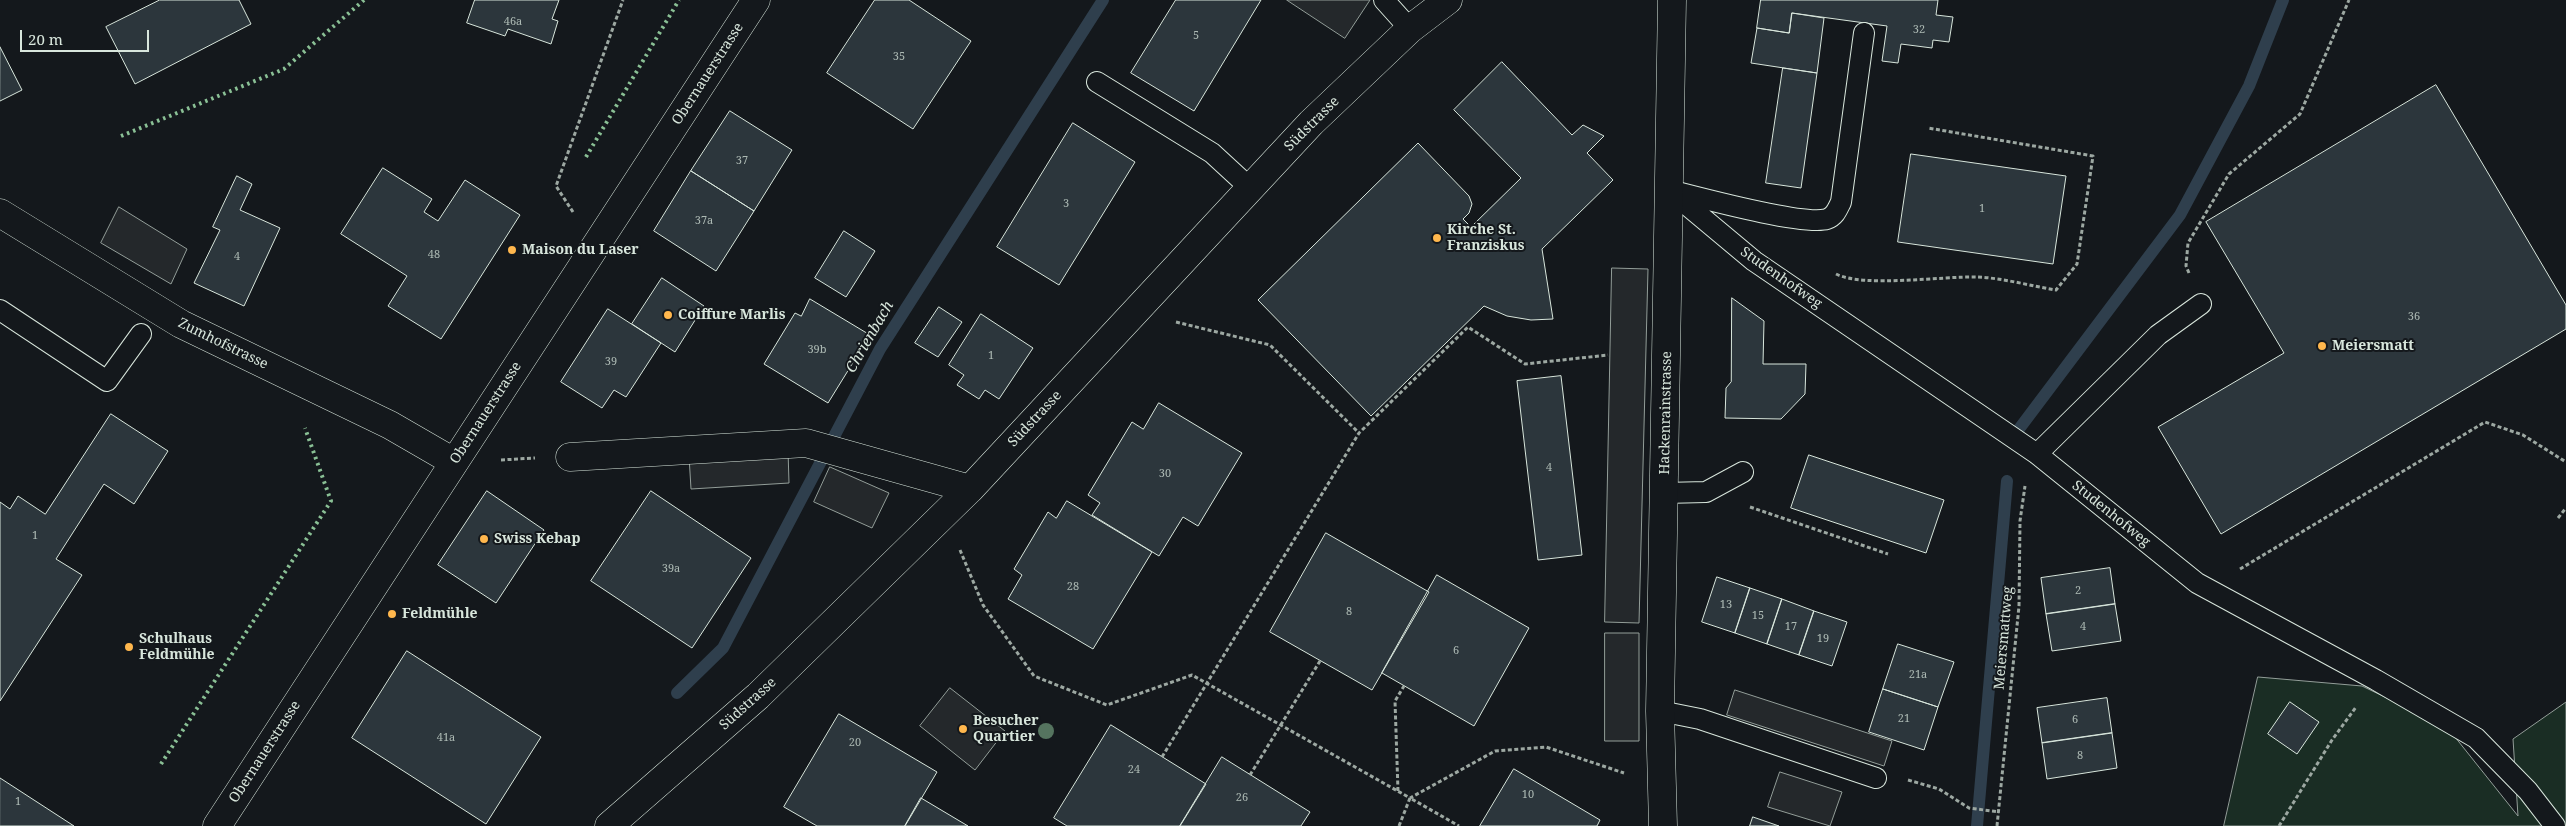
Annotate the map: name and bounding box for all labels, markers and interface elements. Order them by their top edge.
house number: 46a [504,15,522,29]
scale bar [22,20,151,52]
street label: Obernauerstrasse [669,20,747,128]
house number: 32 [1913,23,1925,37]
text: 20 m [28,29,63,49]
house number: 5 [1193,29,1199,43]
house number: 35 [893,50,905,64]
street label: Südstrasse [1281,93,1343,155]
house number: 37 [736,154,748,168]
house number: 3 [1063,197,1069,211]
house number: 1 [1979,202,1985,216]
house number: 37a [695,214,713,228]
place label: Kirche St. Franziskus [1447,222,1525,254]
marker: Kirche St. Franziskus [1431,232,1443,244]
place label: Maison du Laser [522,242,639,258]
marker: Maison du Laser [506,244,518,256]
street label: Studenhofweg [1737,244,1825,312]
house number: 48 [428,248,440,262]
house number: 4 [234,250,240,264]
water label: Chrienbach [842,298,898,376]
place label: Coiffure Marlis [678,307,786,323]
marker: Coiffure Marlis [662,309,674,321]
house number: 36 [2408,310,2420,324]
street label: Zumhofstrasse [175,315,271,373]
place label: Meiersmatt [2332,338,2414,354]
marker: Meiersmatt [2316,340,2328,352]
house number: 39b [807,343,827,357]
house number: 1 [988,349,994,363]
street label: Hackenrainstrasse [1657,351,1675,475]
house number: 39 [605,355,617,369]
street label: Obernauerstrasse [447,359,525,467]
street label: Südstrasse [1005,387,1065,451]
house number: 4 [1546,461,1552,475]
house number: 30 [1159,467,1171,481]
street label: Studenhofweg [2068,477,2154,551]
house number: 1 [32,529,38,543]
place label: Swiss Kebap [494,531,581,547]
marker: Swiss Kebap [478,533,490,545]
house number: 39a [662,562,680,576]
house number: 28 [1067,580,1079,594]
house number: 2 [2075,584,2081,598]
street label: Meiersmattweg [1991,586,2017,690]
house number: 13 [1720,598,1732,612]
house number: 8 [1346,605,1352,619]
place label: Feldmühle [402,606,478,622]
marker: Feldmühle [386,608,398,620]
house number: 15 [1752,609,1764,623]
house number: 17 [1785,620,1797,634]
house number: 4 [2080,620,2086,634]
place label: Schulhaus Feldmühle [139,631,215,664]
house number: 19 [1817,632,1829,646]
marker: Schulhaus Feldmühle [123,641,135,653]
house number: 6 [1453,644,1459,658]
house number: 21a [1909,668,1927,682]
street label: Südstrasse [716,674,780,734]
street label: Obernauerstrasse [226,698,304,806]
house number: 21 [1898,712,1910,726]
place label: Besucher Quartier [973,713,1039,746]
house number: 6 [2072,713,2078,727]
marker: Besucher Quartier [957,723,969,735]
house number: 41a [437,731,455,745]
house number: 20 [849,736,861,750]
house number: 8 [2077,749,2083,763]
house number: 24 [1128,763,1140,777]
house number: 10 [1522,788,1534,802]
house number: 26 [1236,791,1248,805]
house number: 1 [15,795,21,809]

